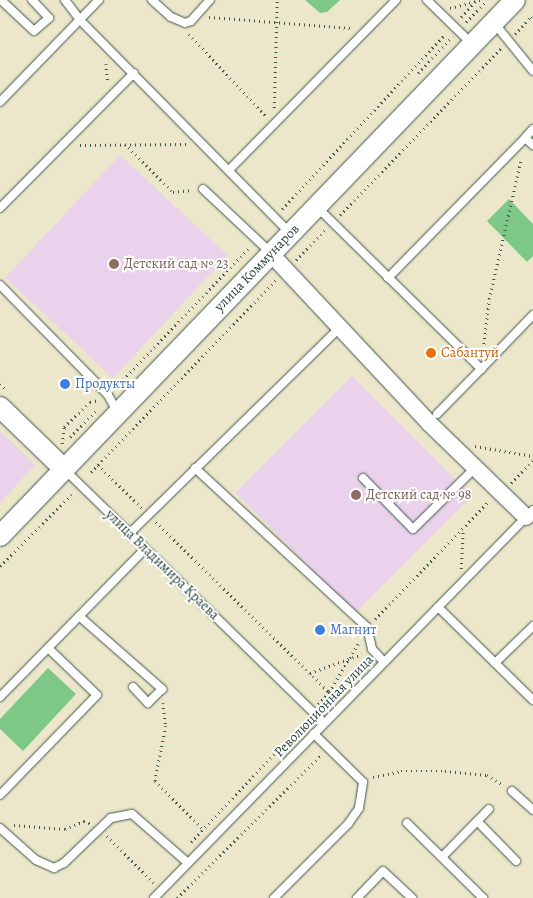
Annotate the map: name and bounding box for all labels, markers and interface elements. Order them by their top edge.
street label: улица Коммунаров [211,221,303,315]
place label: Детский сад № 23 [124,256,229,272]
marker: Детский сад № 23 [108,258,120,270]
place label: Сабантуй [441,345,499,361]
marker: Сабантуй [425,347,437,359]
place label: Продукты [75,376,135,392]
marker: Продукты [59,378,71,390]
place label: Детский сад № 98 [366,487,471,503]
marker: Детский сад № 98 [350,489,362,501]
street label: улица Владимира Краева [102,506,222,624]
place label: Магнит [330,622,377,638]
marker: Магнит [314,624,326,636]
street label: Революционная улица [271,651,377,761]

